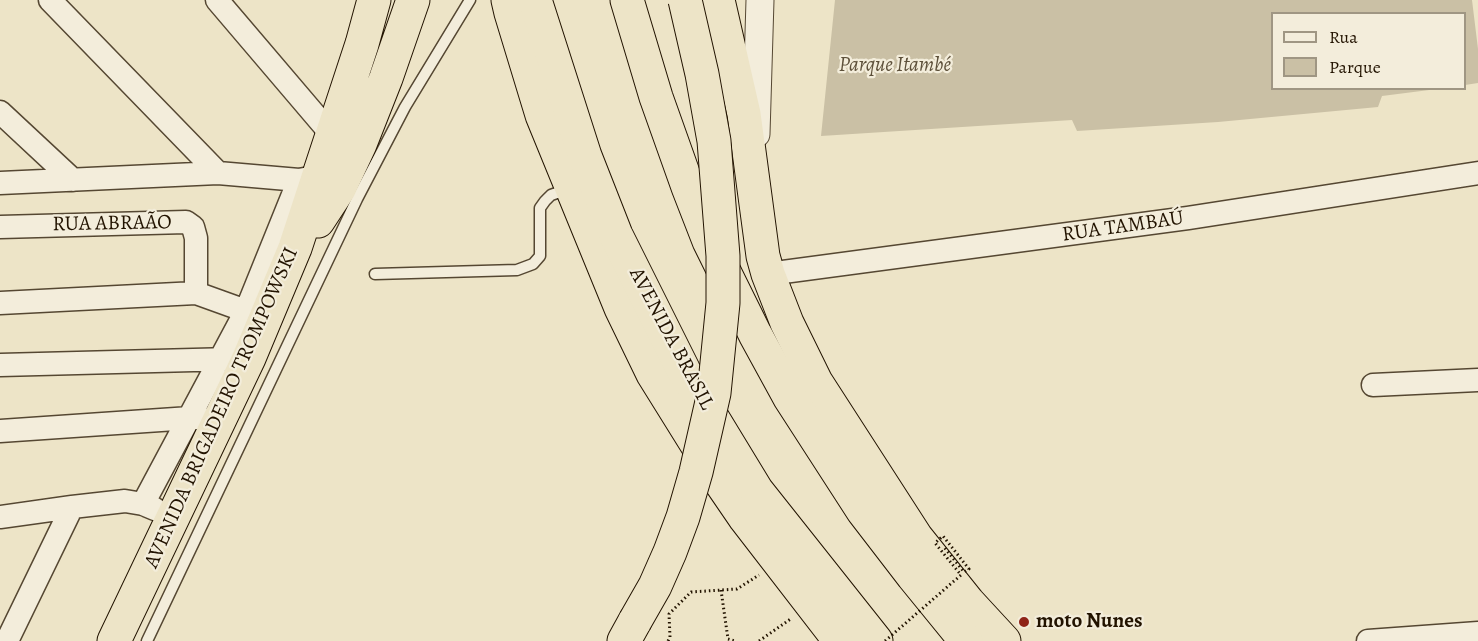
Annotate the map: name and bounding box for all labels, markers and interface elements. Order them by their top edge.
legend [1271,12,1466,90]
text: Rua [1329,25,1358,49]
park label: Parque Itambé [839,53,951,79]
text: Parque [1329,55,1381,79]
street label: RUA TAMBAÚ [1060,206,1186,248]
street label: RUA ABRAÃO [52,210,172,238]
street label: AVENIDA BRIGADEIRO TROMPOWSKI [140,244,304,572]
street label: AVENIDA BRASIL [623,264,719,414]
place label: moto Nunes [1036,609,1143,635]
marker: moto Nunes [1017,615,1031,629]

